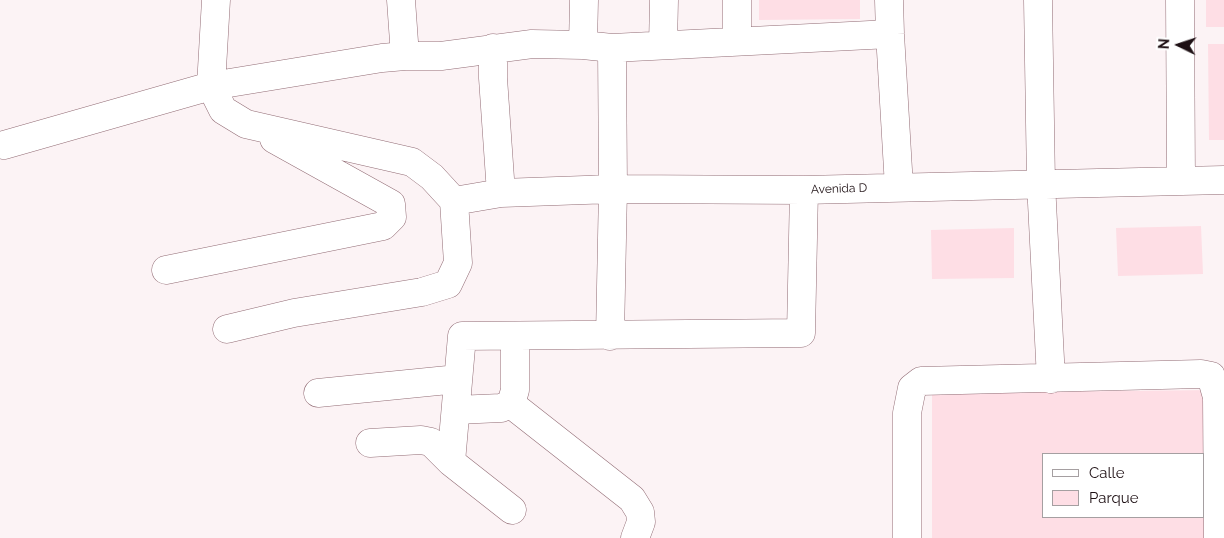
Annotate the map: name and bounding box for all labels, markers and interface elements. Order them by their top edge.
north arrow [1154,20,1204,70]
text: N [1156,38,1172,50]
street label: Avenida D [811,181,867,197]
legend [1042,453,1204,518]
text: Calle [1089,464,1124,482]
text: Parque [1089,489,1138,507]

